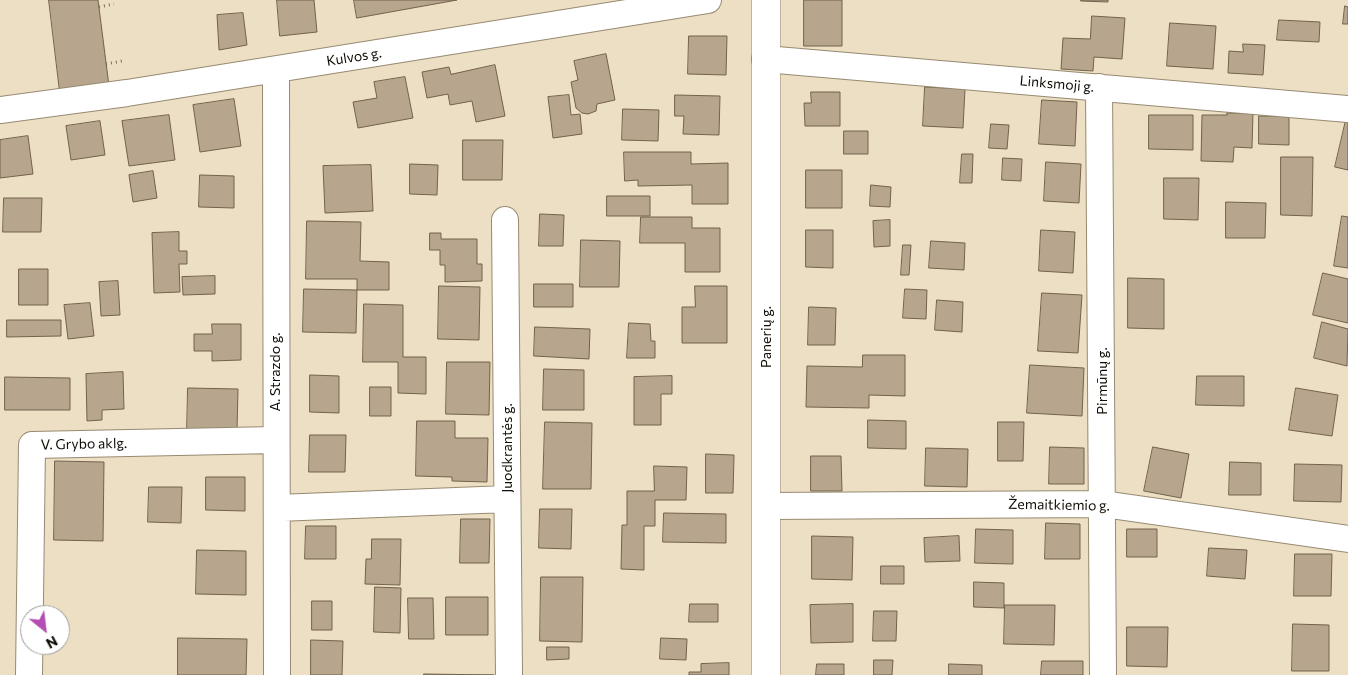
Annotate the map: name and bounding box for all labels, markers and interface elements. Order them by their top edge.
street label: Kulvos g. [325,44,383,70]
street label: Linksmoji g. [1019,72,1095,96]
street label: Panerių g. [758,306,774,368]
street label: A. Strazdo g. [267,332,283,412]
street label: Pirmūnų g. [1094,347,1110,415]
street label: Juodkrantės g. [499,403,515,493]
street label: V. Grybo aklg. [41,435,127,453]
street label: Žemaitkiemio g. [1008,496,1110,514]
north arrow [20,605,70,655]
text: N [43,633,61,653]

